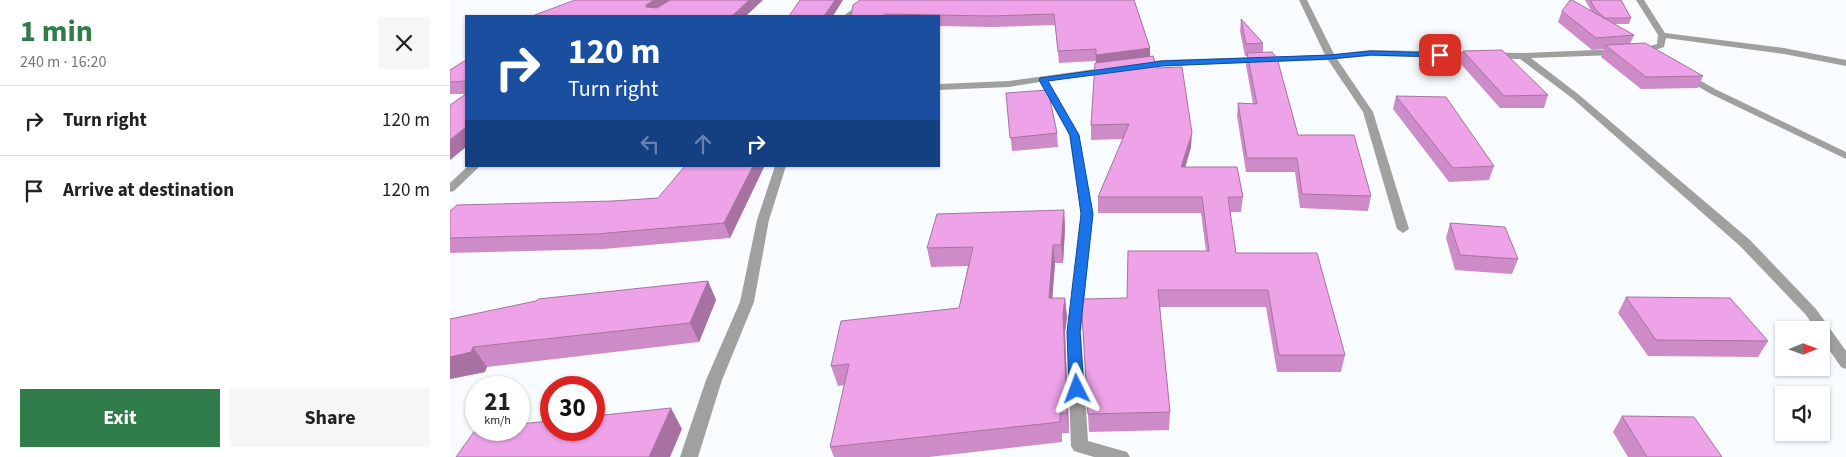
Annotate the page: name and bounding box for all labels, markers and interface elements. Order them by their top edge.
text: 1 min [20,10,93,53]
button: close [378,17,430,69]
text: 120 m [568,27,660,77]
pin [1419,34,1461,76]
icon: right [485,35,550,100]
icon: arrive [1426,41,1454,69]
text: 240 m · 16:20 [20,51,107,73]
text: Turn right [568,73,658,105]
icon: right [20,107,48,135]
text: Turn right [63,107,147,134]
text: 120 m [382,107,430,134]
icon: left [636,130,664,158]
icon: ahead [689,130,717,158]
icon: right [742,130,770,158]
icon: arrive [20,177,48,205]
text: Arrive at destination [63,177,234,204]
text: 120 m [382,177,430,204]
north arrow [1775,321,1830,376]
map controls [1775,321,1830,441]
position arrow [1050,362,1102,414]
speed limit sign: 30 [540,376,605,441]
text: 21 [484,384,511,420]
button: sound [1775,386,1830,441]
button: Exit [20,389,220,447]
button: Share [230,389,430,447]
text: km/h [484,412,511,429]

